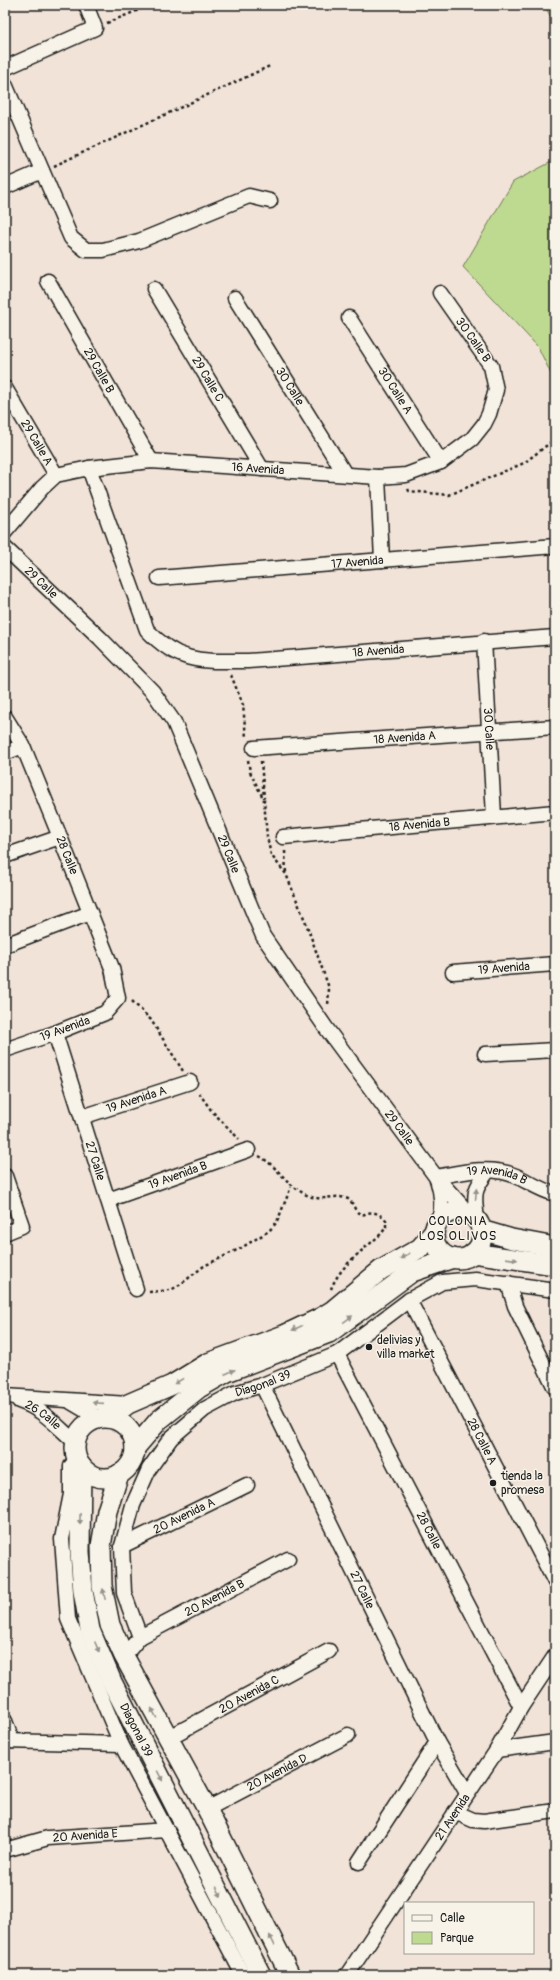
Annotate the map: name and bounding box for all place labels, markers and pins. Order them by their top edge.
place label: delivias y villa market [376,1333,435,1362]
marker: delivias y villa market [364,1342,374,1352]
place label: tienda la promesa [500,1469,545,1498]
marker: tienda la promesa [488,1478,498,1488]

